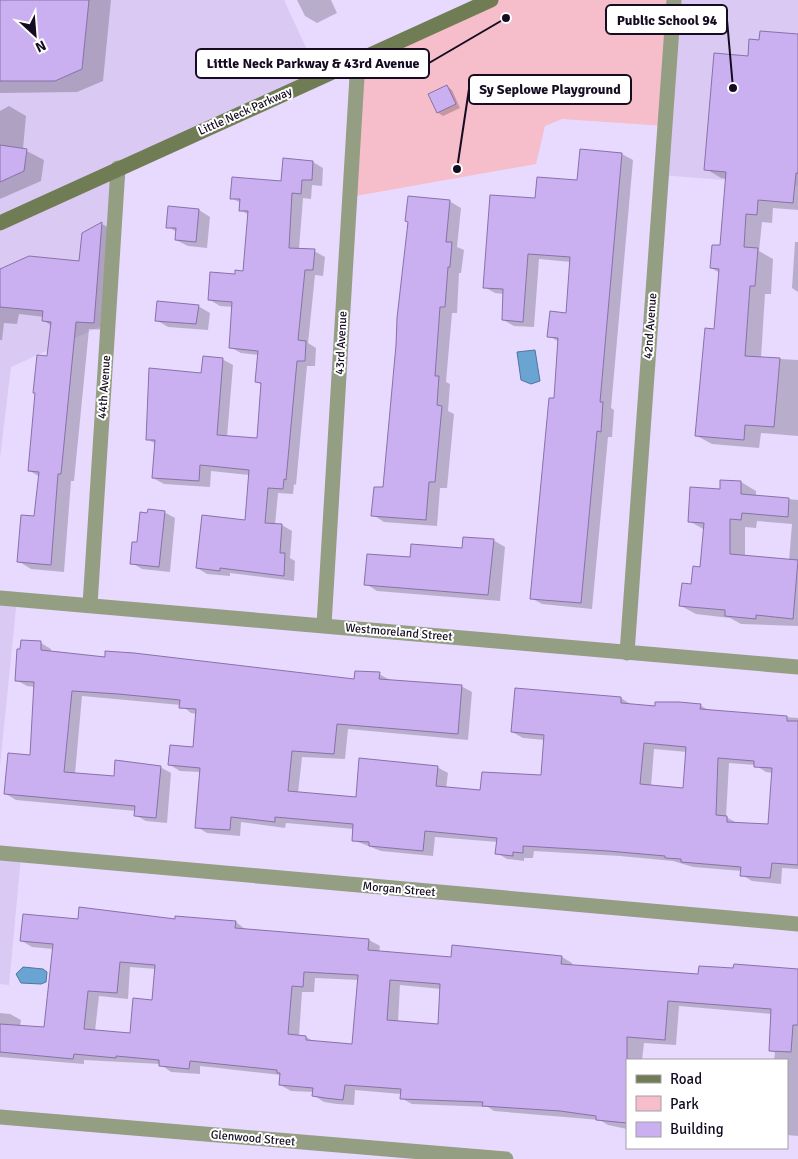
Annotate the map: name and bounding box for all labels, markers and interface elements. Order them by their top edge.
callout: Public School 94 [606,5,727,34]
north arrow [10,10,60,60]
text: Public School 94 [617,12,718,29]
text: N [32,36,49,56]
callout: Little Neck Parkway & 43rd Avenue [196,49,429,78]
text: Little Neck Parkway & 43rd Avenue [206,55,420,72]
callout: Sy Seplowe Playground [469,75,631,104]
text: Sy Seplowe Playground [479,81,621,98]
street label: Little Neck Parkway [196,84,295,139]
street label: 42nd Avenue [641,293,660,360]
street label: 43rd Avenue [332,311,351,375]
street label: 44th Avenue [95,355,114,419]
street label: Westmoreland Street [345,620,453,645]
street label: Morgan Street [362,879,436,900]
legend [626,1059,788,1149]
text: Road [670,1070,702,1088]
text: Park [670,1095,699,1113]
text: Building [670,1120,724,1138]
street label: Glenwood Street [210,1127,296,1150]

